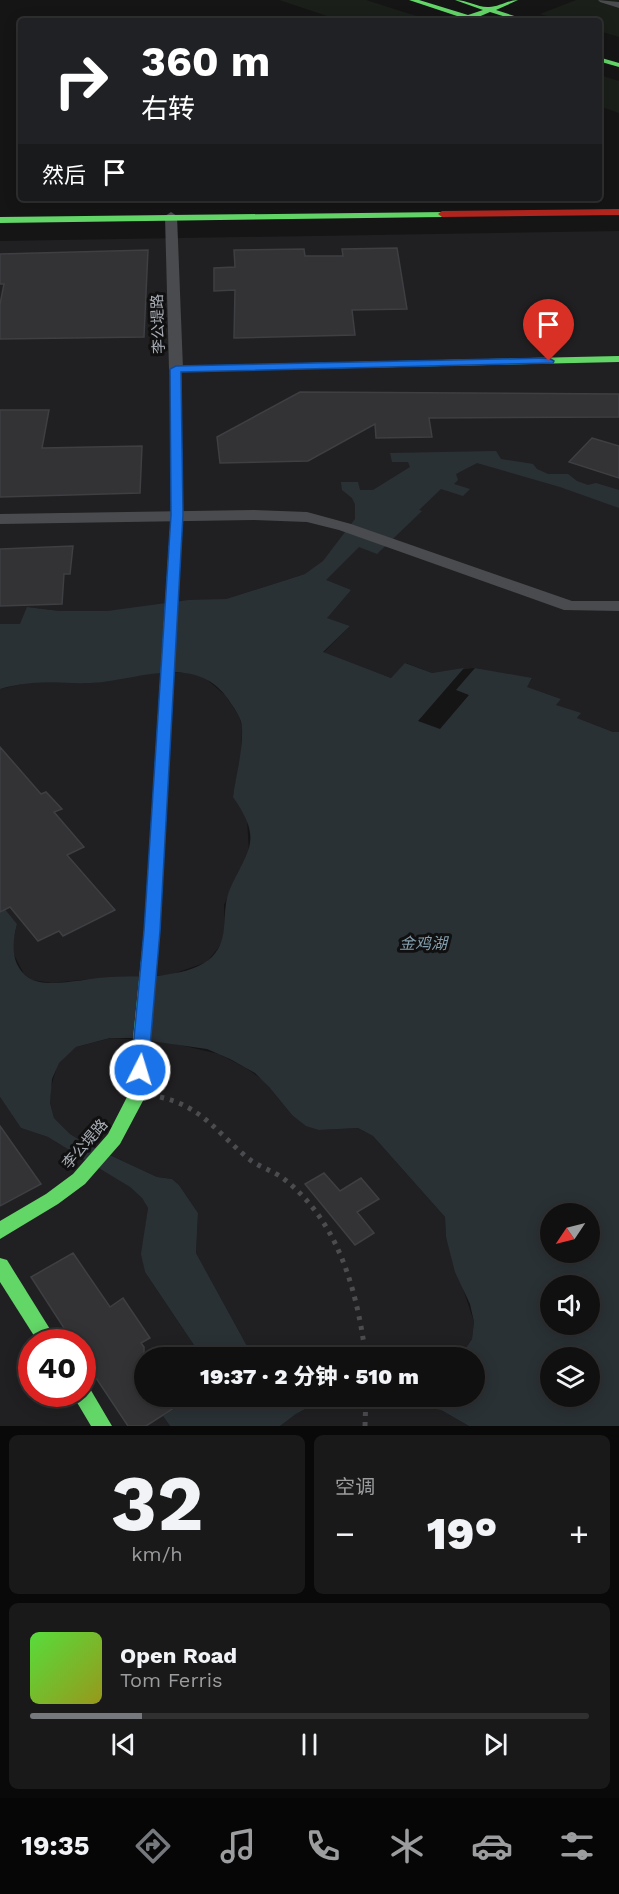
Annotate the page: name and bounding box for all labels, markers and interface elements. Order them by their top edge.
text: 360 m [141,37,270,86]
icon: right [42,42,120,120]
text: 右转 [141,93,195,125]
icon: arrive [98,156,131,189]
text: 然后 [42,163,86,188]
street label: 李公堤路 [148,294,168,354]
pin [523,299,574,361]
icon: arrive [532,308,565,341]
water label: 金鸡湖 [399,934,450,953]
position arrow [108,1038,172,1102]
street label: 李公堤路 [59,1115,111,1173]
north arrow [540,1203,600,1263]
map controls [540,1203,600,1407]
button: sound [540,1275,600,1335]
speed limit sign: 40 [18,1329,96,1407]
button: layers [540,1347,600,1407]
text: 19:37 · 2 分钟 · 510 m [200,1364,419,1389]
text: 32 [111,1457,203,1549]
text: 空调 [335,1475,375,1499]
text: 19° [427,1507,497,1560]
text: − [335,1514,355,1553]
text: + [569,1514,589,1553]
text: km/h [131,1542,183,1566]
text: Open Road [120,1643,237,1668]
text: Tom Ferris [120,1668,223,1692]
icon: previous [107,1728,140,1761]
icon: pause [293,1728,326,1761]
icon: next [479,1728,512,1761]
icon: directions [132,1825,174,1867]
icon: music [217,1825,259,1867]
icon: phone [302,1825,344,1867]
icon: climate [386,1825,428,1867]
icon: car [471,1825,513,1867]
icon: filters [556,1825,598,1867]
text: 19:35 [21,1830,90,1862]

